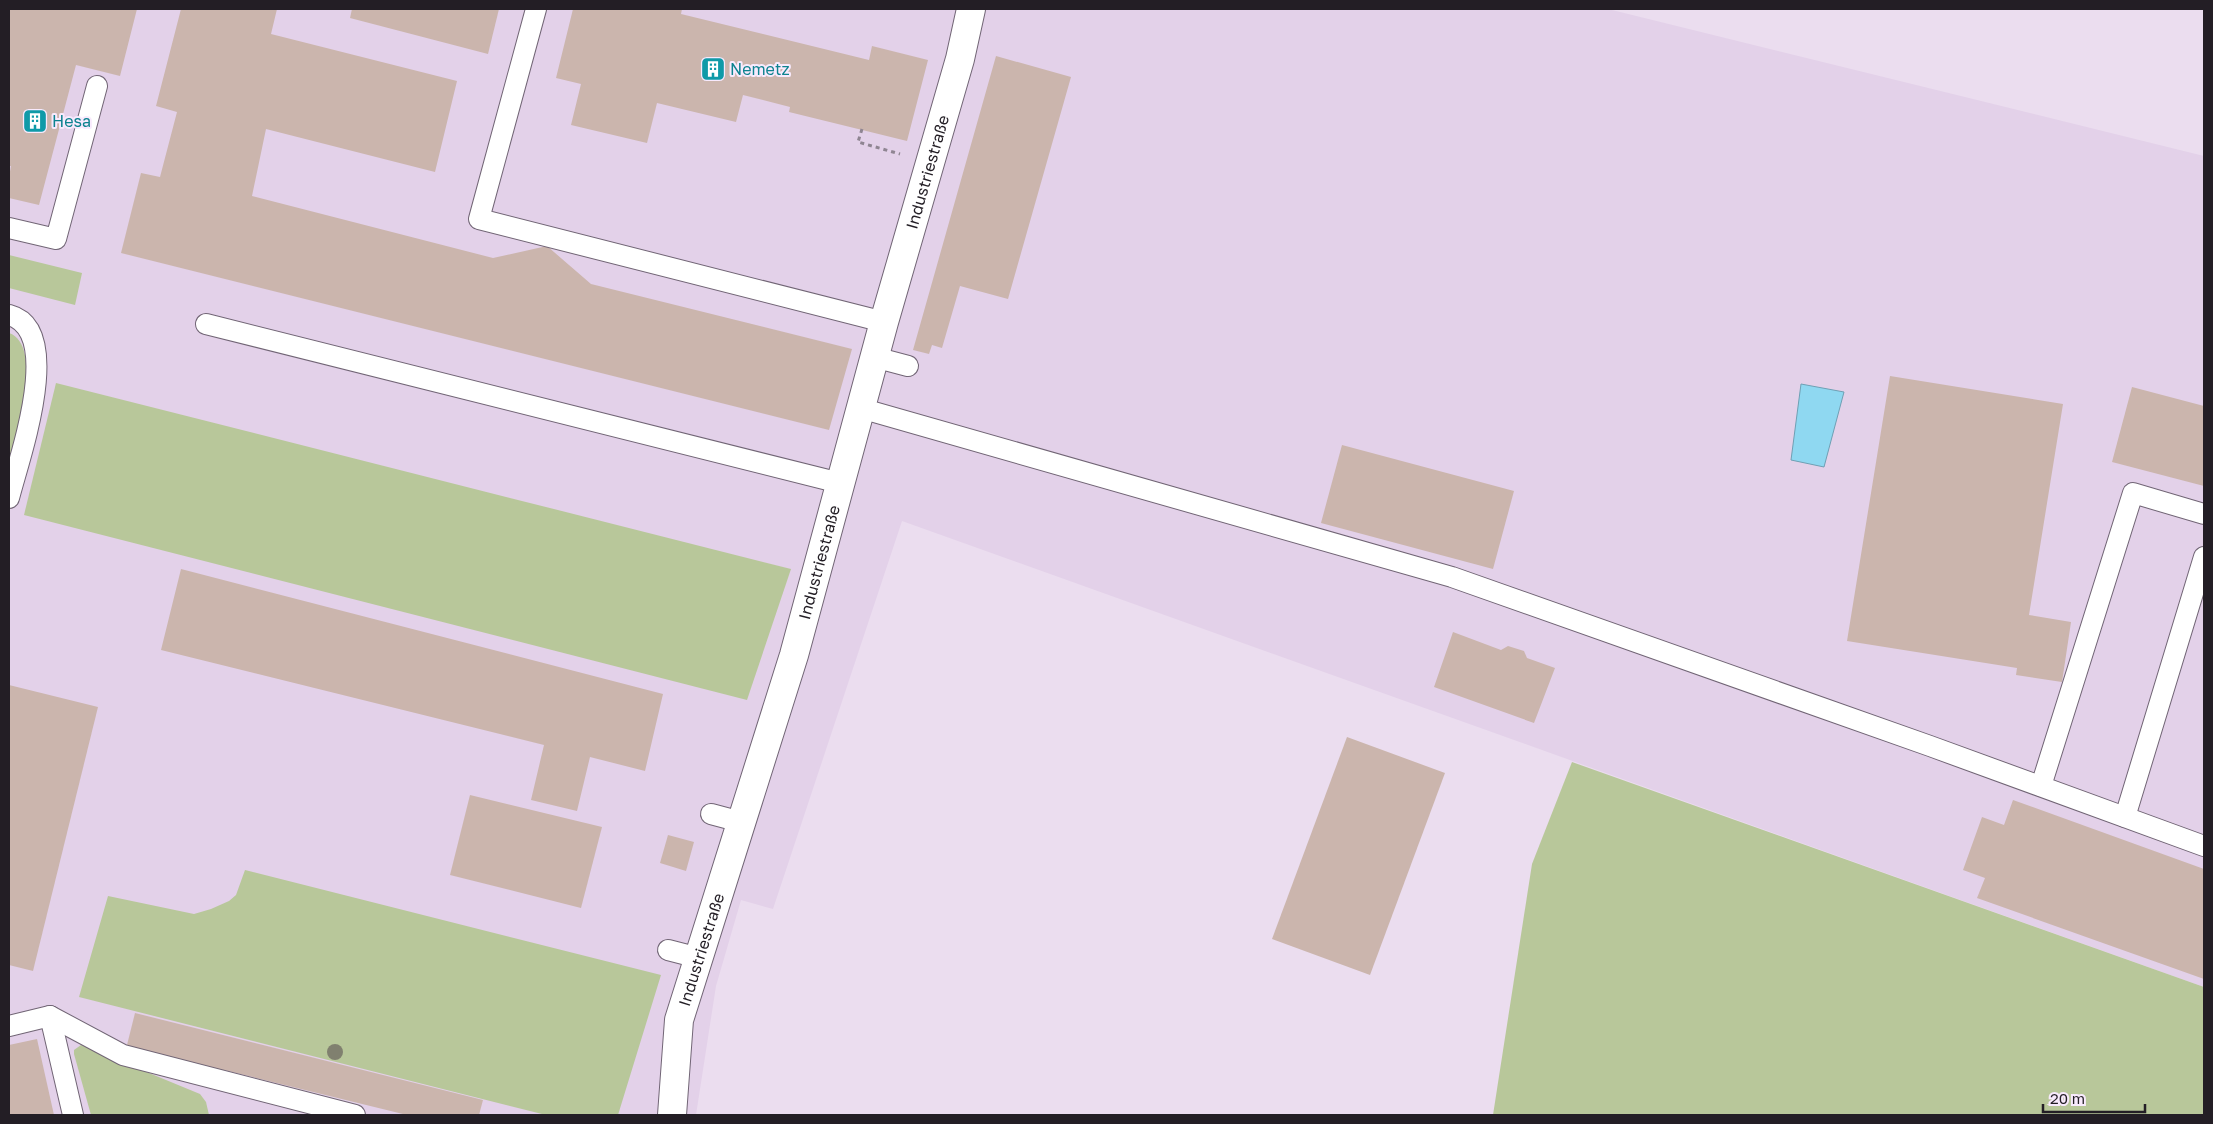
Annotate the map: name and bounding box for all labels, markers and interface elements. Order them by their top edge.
building icon: Nemetz [700,56,726,82]
place label: Nemetz [730,59,790,79]
building icon: Hesa [22,108,48,134]
place label: Hesa [52,111,91,131]
street label: Industriestraße [901,113,953,231]
street label: Industriestraße [794,503,844,622]
street label: Industriestraße [674,891,728,1009]
scale bar [2043,1082,2146,1114]
text: 20 m [2050,1089,2085,1107]

